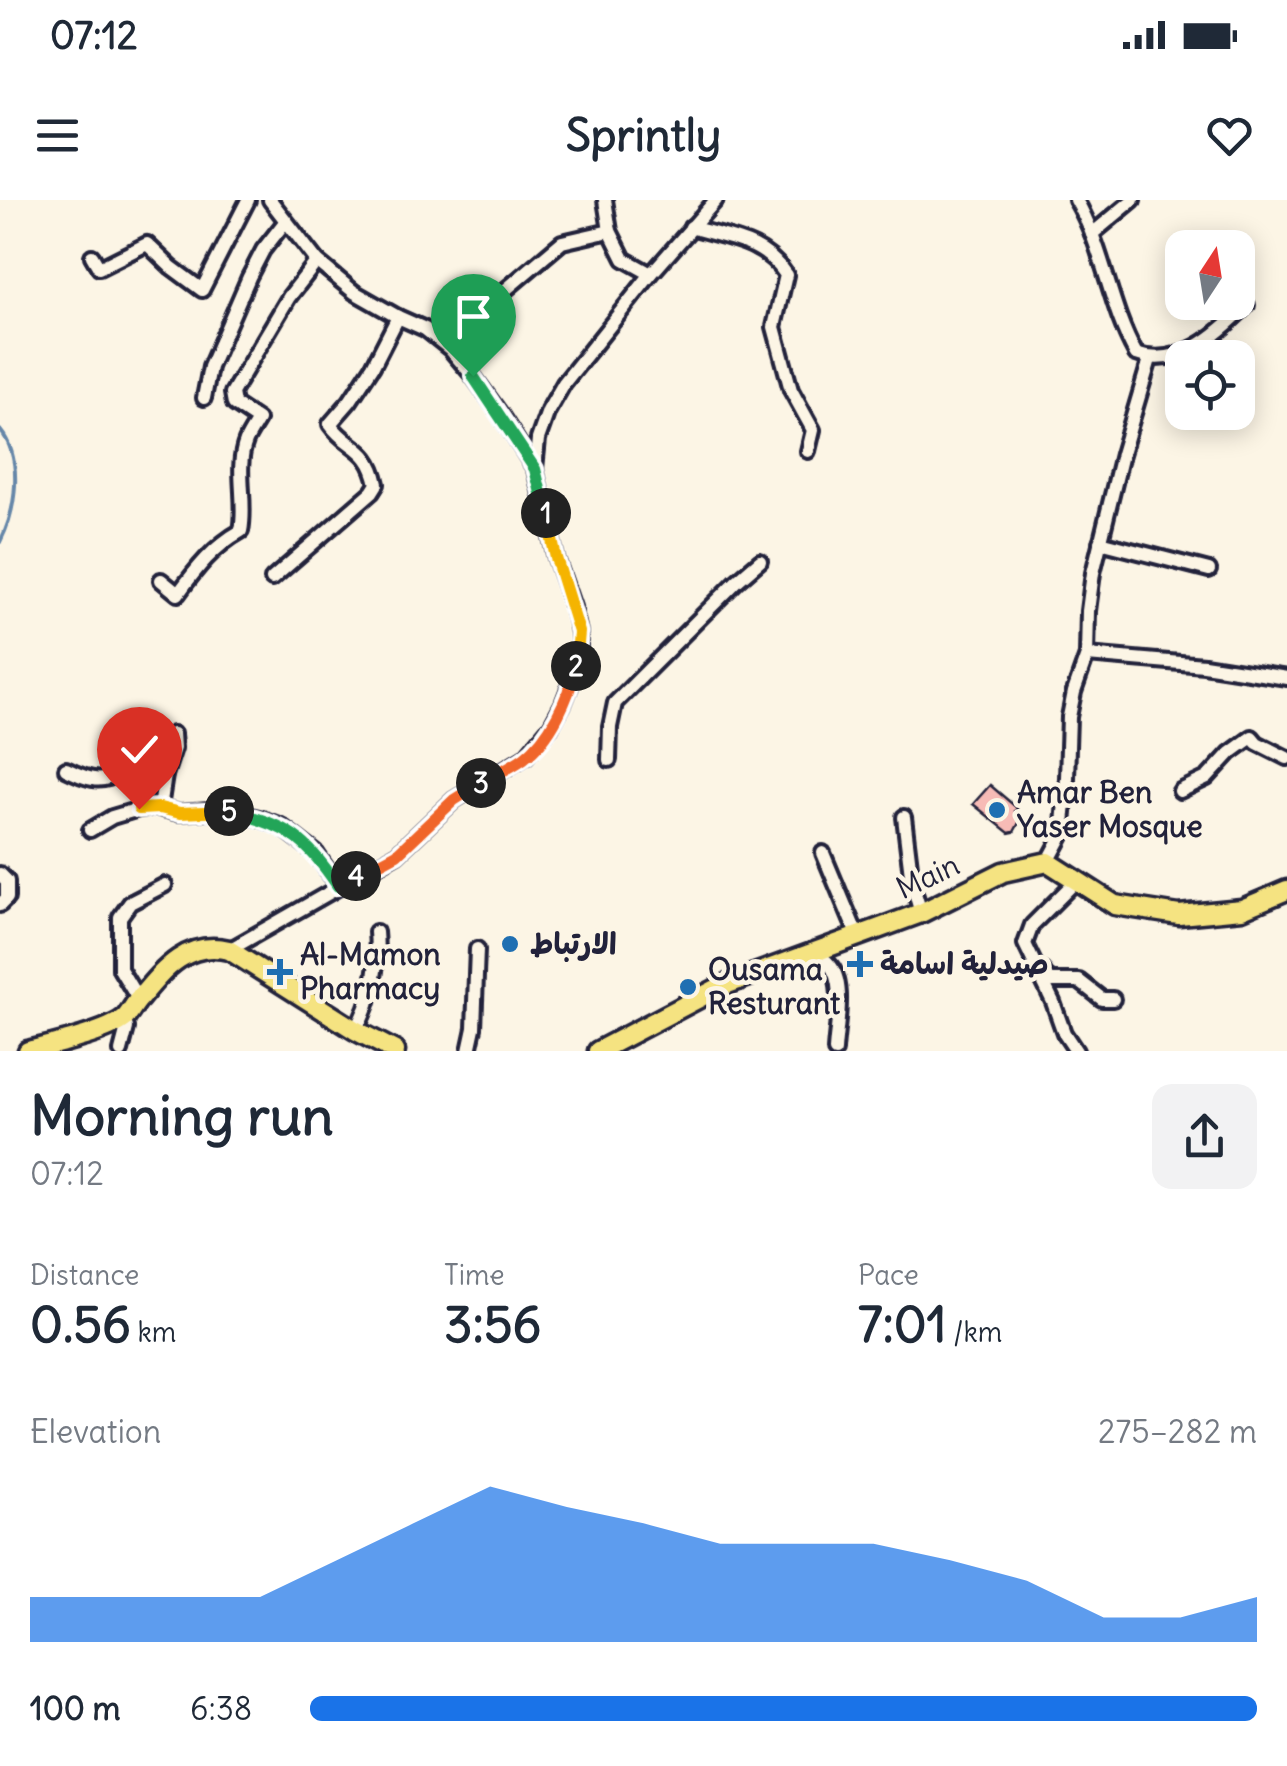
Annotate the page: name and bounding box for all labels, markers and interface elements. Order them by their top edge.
text: 07:12 [50,12,138,59]
text: Sprintly [566,107,721,163]
icon: menu [30,108,85,163]
icon: heart [1202,108,1257,163]
north arrow [1165,230,1255,320]
map controls [1165,230,1255,430]
pin [431,274,516,377]
icon: arrive [446,289,501,344]
button: locate [1165,340,1255,430]
pin: 1 [521,488,571,538]
text: 1 [540,495,552,531]
pin: 2 [551,641,601,691]
text: 2 [568,648,584,684]
pin [97,707,182,810]
icon: check [112,722,167,777]
pin: 3 [456,758,506,808]
text: 3 [473,765,489,801]
place label: Amar Ben Yaser Mosque [1016,773,1203,845]
pin: 5 [204,786,254,836]
text: 5 [221,793,237,829]
marker: Amar Ben Yaser Mosque [986,799,1008,821]
street label: Main [890,845,965,907]
pin: 4 [331,851,381,901]
text: 4 [348,858,364,894]
place label: الارتباط [530,924,617,962]
marker: الارتباط [499,933,521,955]
place label: Al-Mamon Pharmacy [300,935,441,1007]
place label: صيدلية اسامة [880,944,1049,982]
place label: Ousama Resturant [708,950,840,1022]
marker: صيدلية اسامة [849,953,871,975]
marker: Al-Mamon Pharmacy [269,961,291,983]
marker: Ousama Resturant [677,976,699,998]
text: Morning run [30,1081,334,1150]
button: share [1152,1084,1257,1189]
text: 07:12 [30,1153,104,1194]
text: Distance [30,1257,139,1293]
text: Time [444,1257,505,1293]
text: Pace [858,1257,919,1293]
text: 0.56 [30,1293,131,1356]
text: 3:56 [444,1293,541,1356]
text: 7:01 [858,1293,947,1356]
text: km [131,1314,176,1350]
text: /km [947,1314,1002,1350]
text: Elevation [30,1411,161,1452]
text: 275–282 m [1098,1411,1257,1452]
text: 100 m [30,1688,121,1729]
text: 6:38 [190,1688,252,1729]

